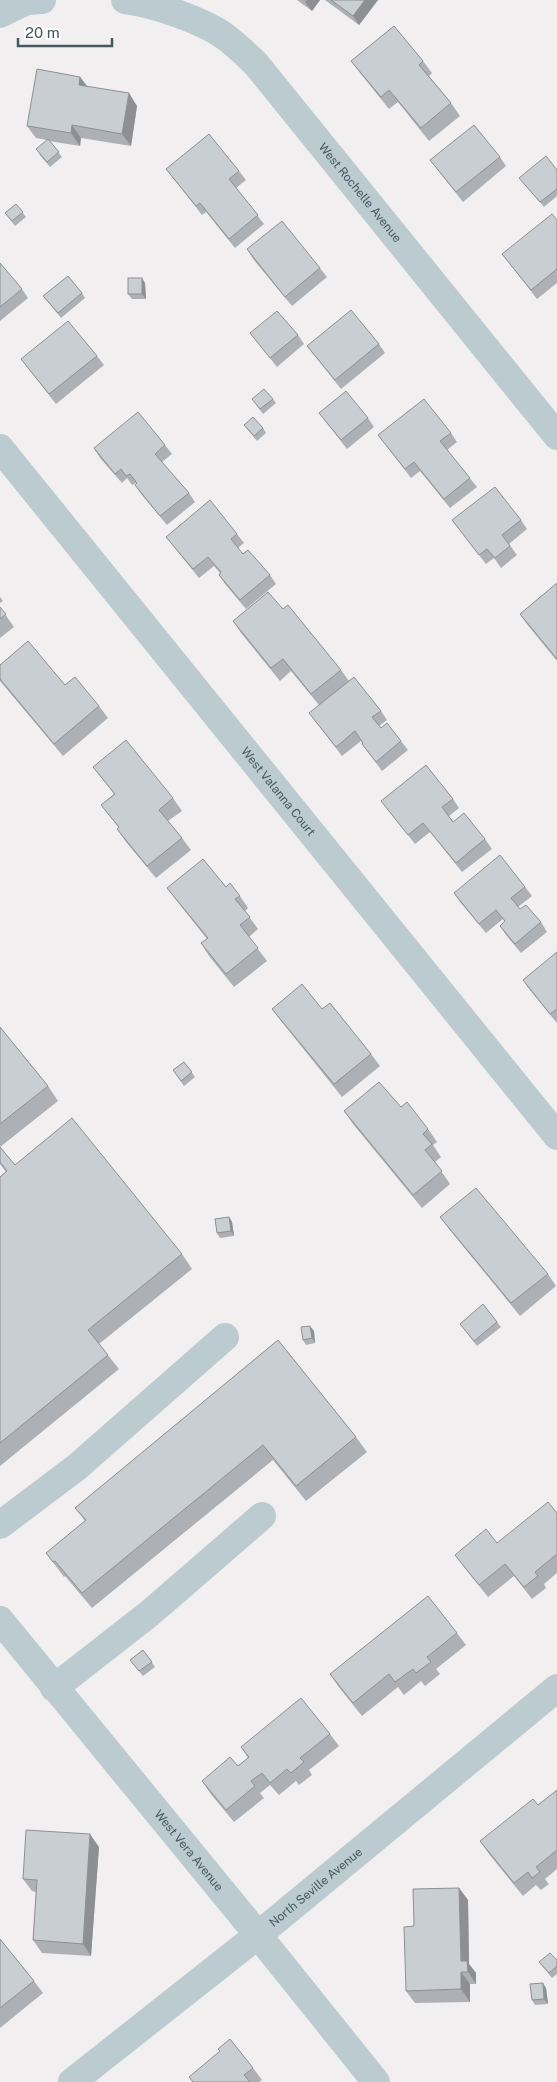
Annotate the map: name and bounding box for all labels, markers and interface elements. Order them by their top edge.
scale bar [18,15,111,47]
text: 20 m [25,24,60,41]
street label: West Rochelle Avenue [316,140,405,245]
street label: West Valanna Court [238,744,318,839]
street label: West Vera Avenue [152,1807,226,1894]
street label: North Seville Avenue [266,1845,365,1930]

